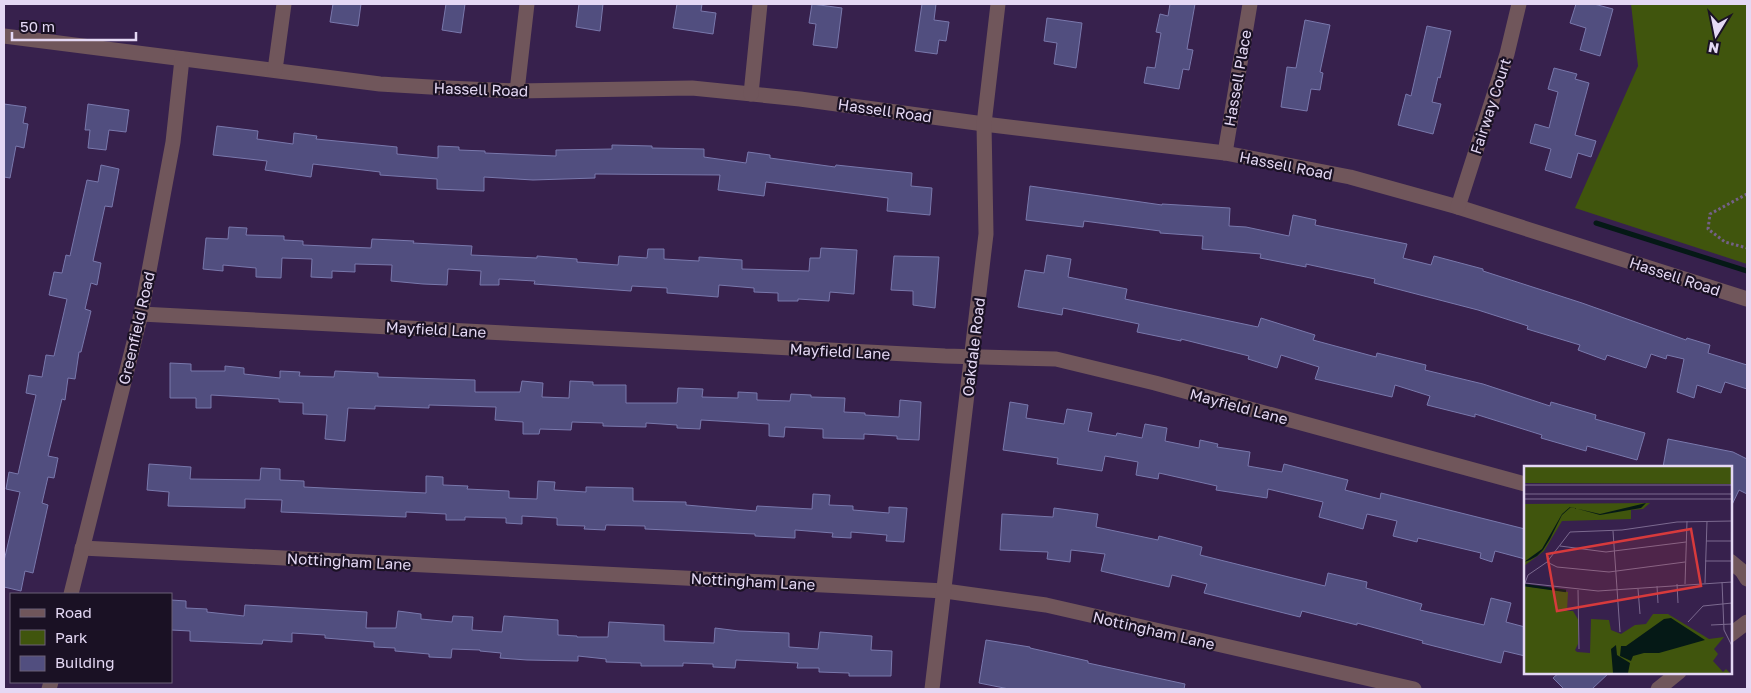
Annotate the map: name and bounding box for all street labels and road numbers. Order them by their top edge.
street label: Hassell Place [1220,28,1254,128]
street label: Fairway Court [1466,56,1514,156]
street label: Hassell Road [433,78,529,100]
street label: Hassell Road [837,95,933,125]
street label: Hassell Road [1238,147,1334,183]
street label: Hassell Road [1627,253,1723,299]
street label: Greenfield Road [114,270,158,386]
street label: Oakdale Road [958,297,988,397]
street label: Mayfield Lane [385,317,487,341]
street label: Mayfield Lane [789,339,891,363]
street label: Mayfield Lane [1188,384,1290,428]
street label: Nottingham Lane [286,549,412,573]
street label: Nottingham Lane [690,569,816,593]
street label: Nottingham Lane [1091,607,1217,653]

